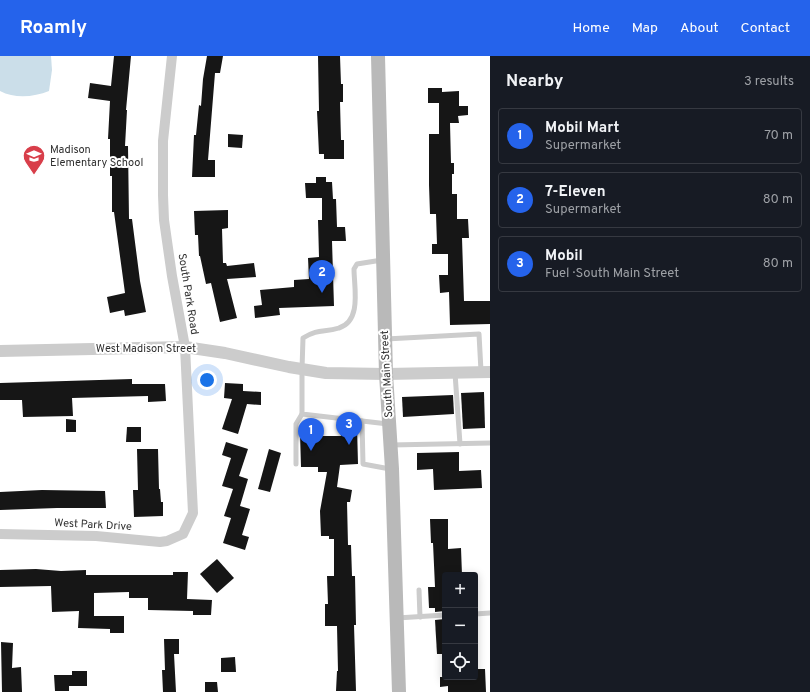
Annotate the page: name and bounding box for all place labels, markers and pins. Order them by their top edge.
school or university icon: Madison Elementary School [21,143,47,176]
place label: Madison Elementary School [50,143,143,170]
pin: 2 [309,260,335,293]
pin: 3 [336,412,362,445]
pin: 1 [298,418,324,451]

